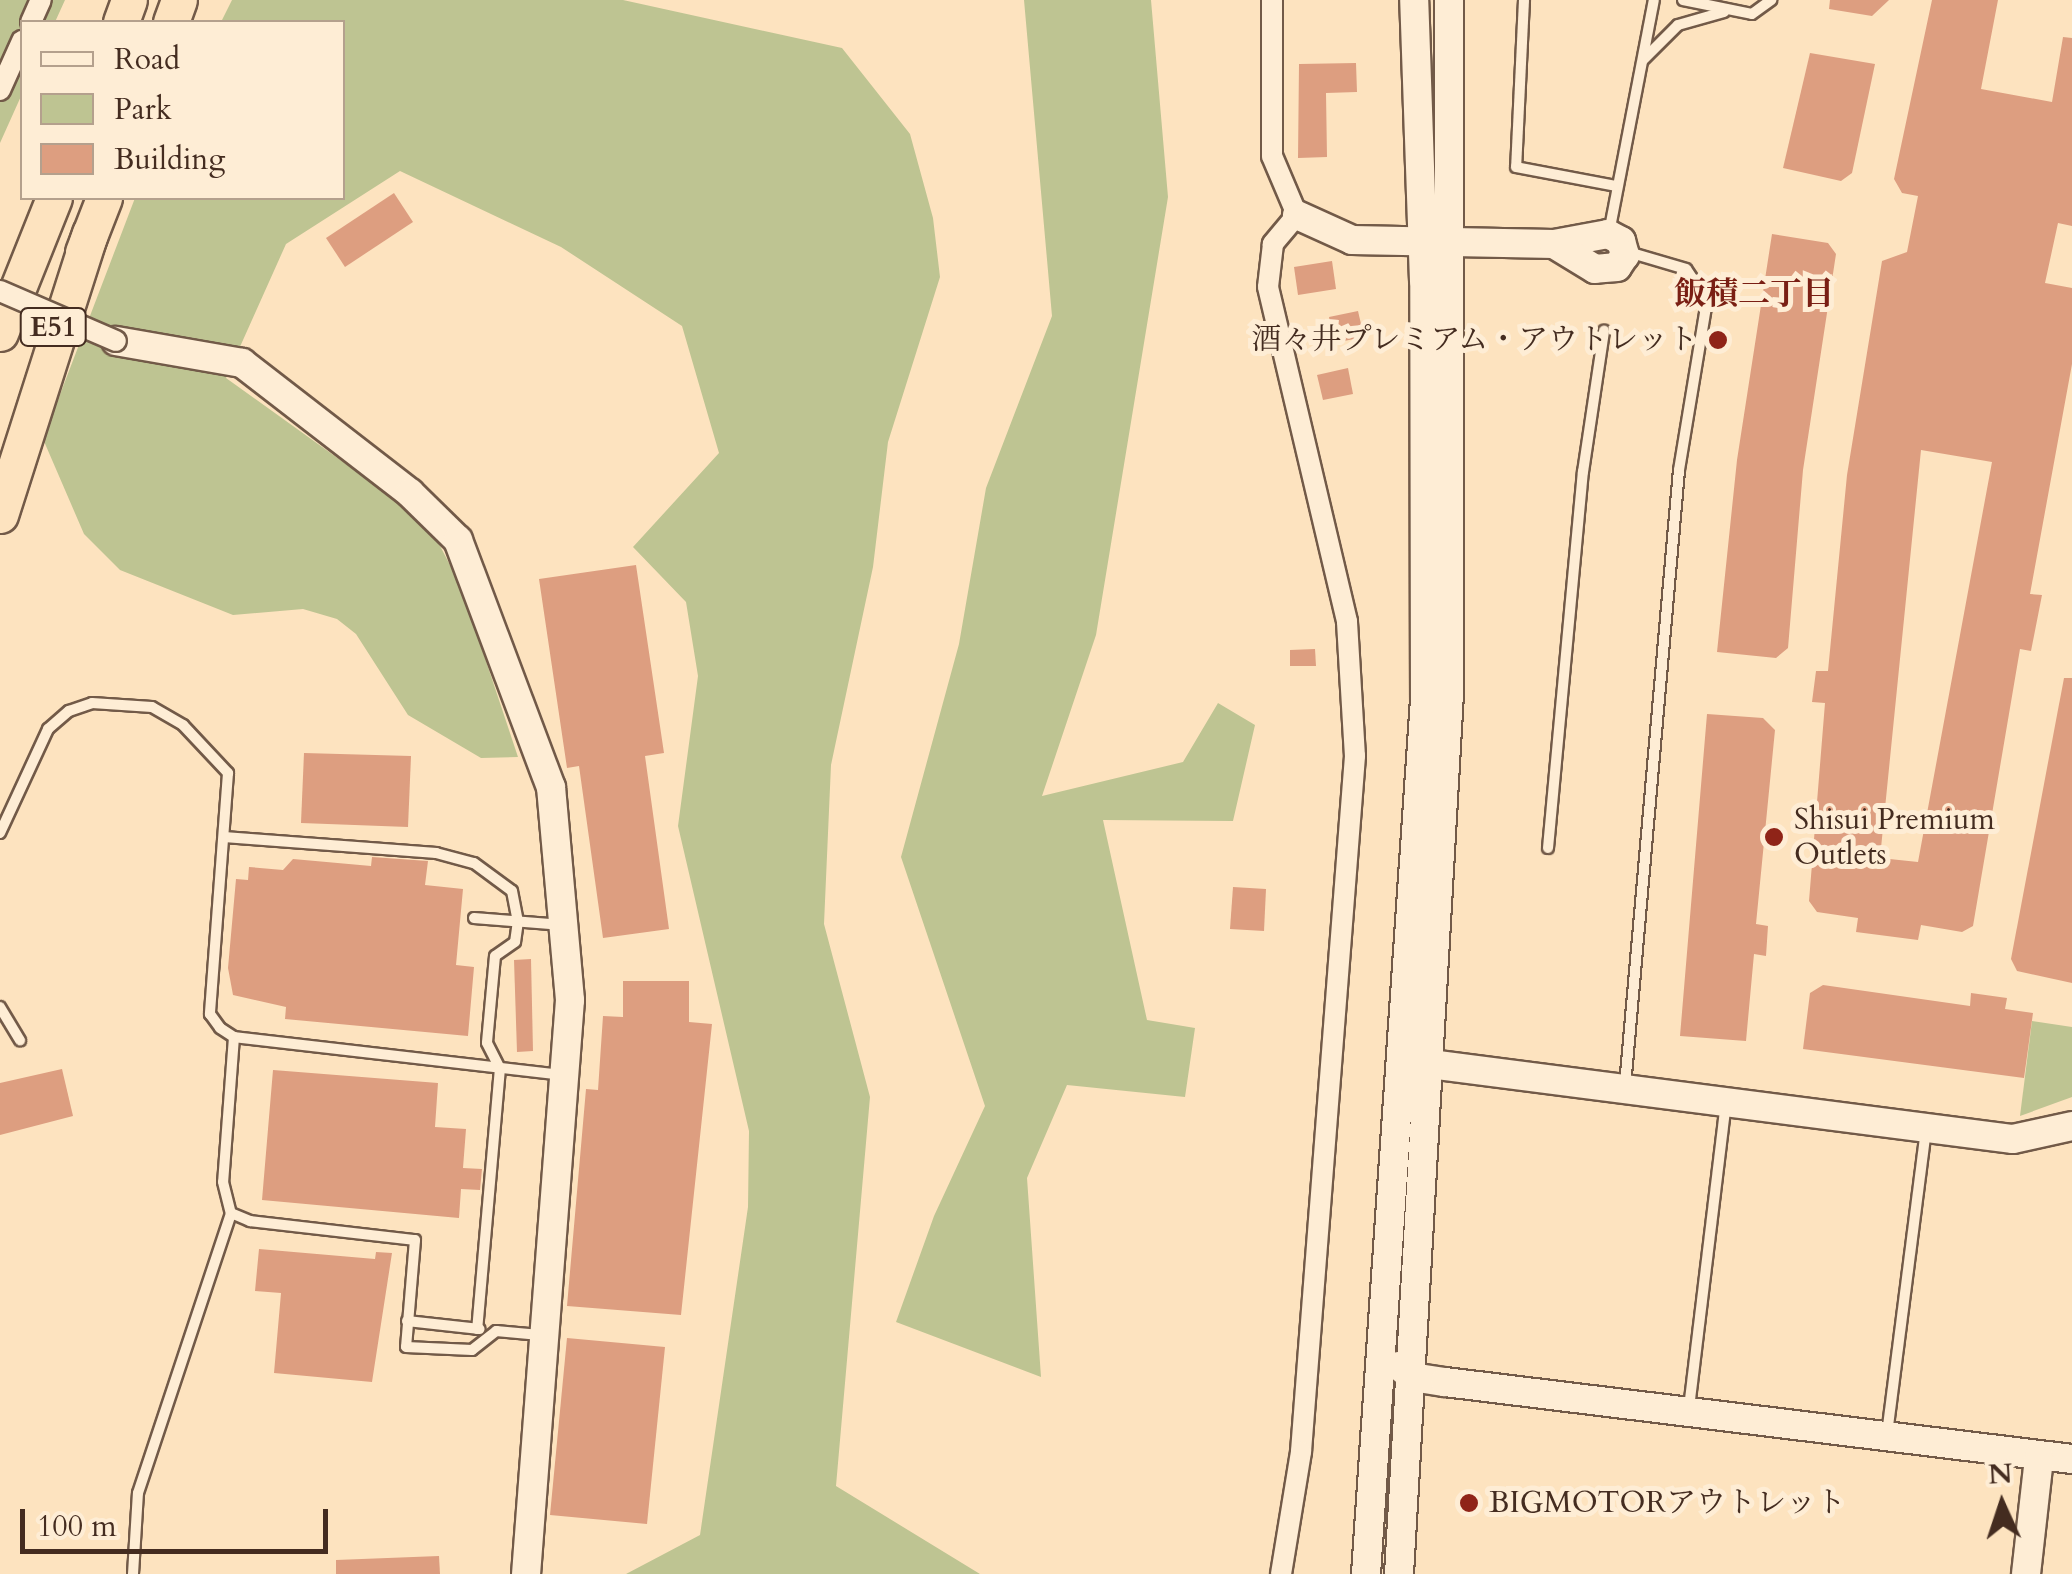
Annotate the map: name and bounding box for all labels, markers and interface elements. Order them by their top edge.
legend [20,20,345,200]
text: Road [114,39,180,80]
text: Park [114,89,172,130]
text: Building [114,139,225,180]
district label: 飯積二丁目 [1674,275,1834,313]
road number: E51 [18,304,88,350]
place label: 酒々井プレミアム・アウトレット [1248,322,1698,358]
marker: 酒々井プレミアム・アウトレット [1707,329,1729,351]
place label: Shisui Premium Outlets [1794,802,1995,872]
marker: Shisui Premium Outlets [1763,826,1785,848]
north arrow [1952,1454,2052,1554]
text: N [1987,1454,2014,1494]
place label: BIGMOTORアウトレット [1489,1485,1846,1521]
scale bar [25,1489,332,1551]
marker: BIGMOTORアウトレット [1458,1492,1480,1514]
text: 100 m [37,1506,117,1547]

